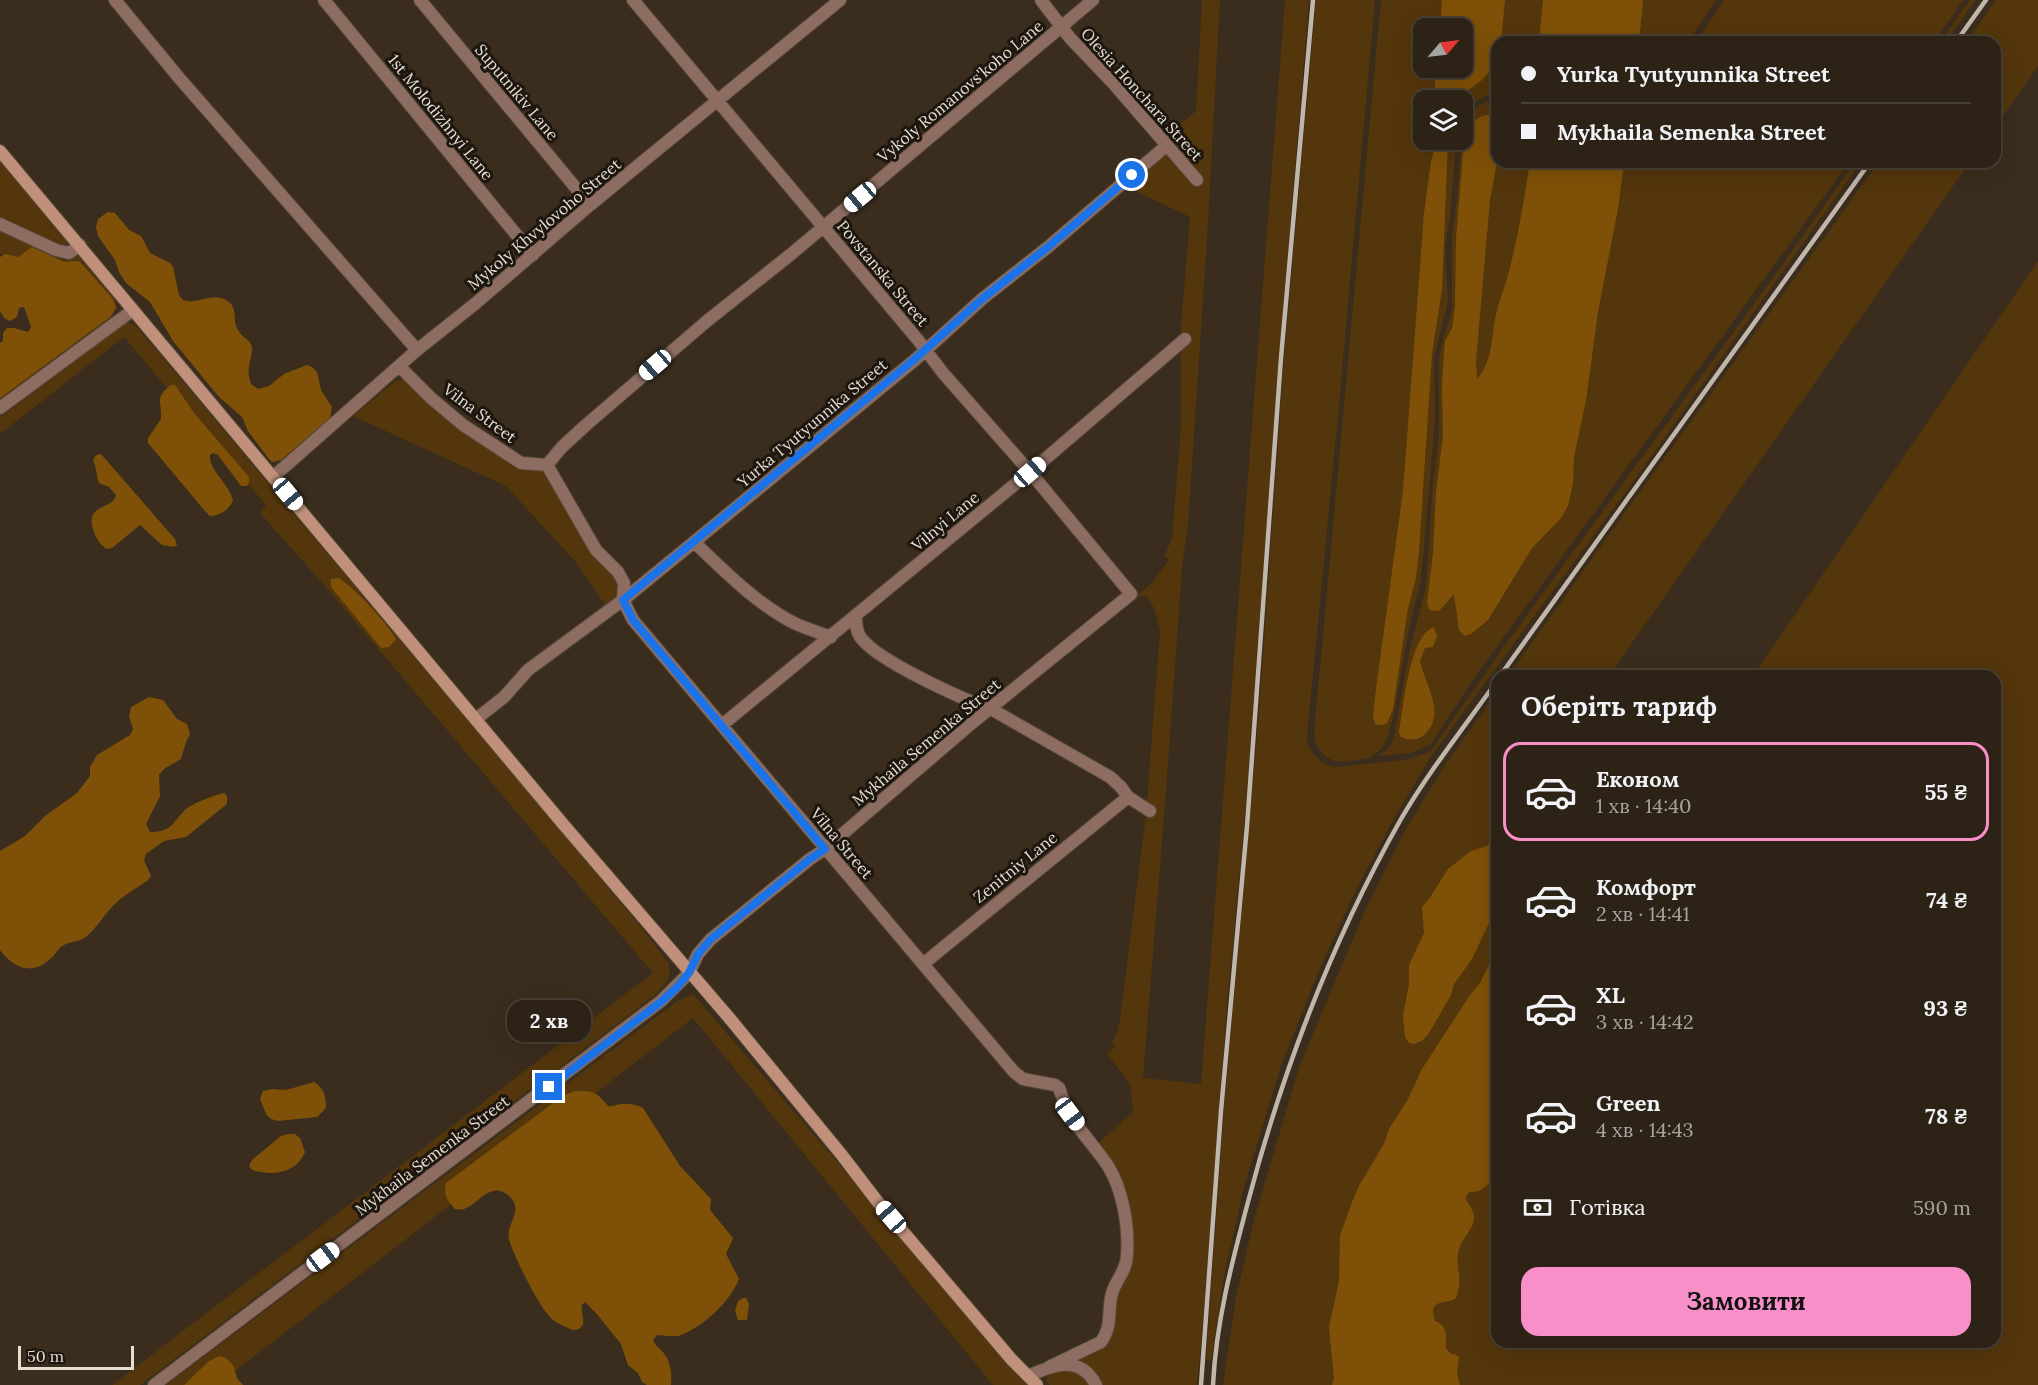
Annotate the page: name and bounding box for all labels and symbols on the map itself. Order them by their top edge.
street label: Vykoly Romanovs'koho Lane [872,16,1047,167]
north arrow [1413,18,1473,78]
street label: Olesia Honchara Street [1077,23,1208,165]
street label: Suputnikiv Lane [471,40,563,145]
street label: 1st Molodizhnyi Lane [384,50,498,184]
street label: Mykoly Khvylovoho Street [463,153,625,294]
route start [1118,161,1145,188]
car [840,179,880,215]
street label: Povstanska Street [833,216,934,331]
car [636,346,674,384]
street label: Yurka Tyutyunnika Street [732,354,892,492]
street label: Vilna Street [439,378,521,448]
car [1011,453,1049,491]
car [270,474,306,514]
street label: Vilnyi Lane [906,487,983,556]
street label: Mykhaila Semenka Street [848,674,1005,810]
street label: Vilna Street [806,803,878,883]
street label: Zenitniy Lane [969,827,1061,907]
callout: 2 хв [507,1000,591,1042]
route end [535,1073,562,1100]
street label: Mykhaila Semenka Street [351,1090,513,1219]
car [1052,1094,1088,1134]
car [872,1198,910,1236]
car [303,1239,343,1275]
scale bar [18,1343,134,1370]

